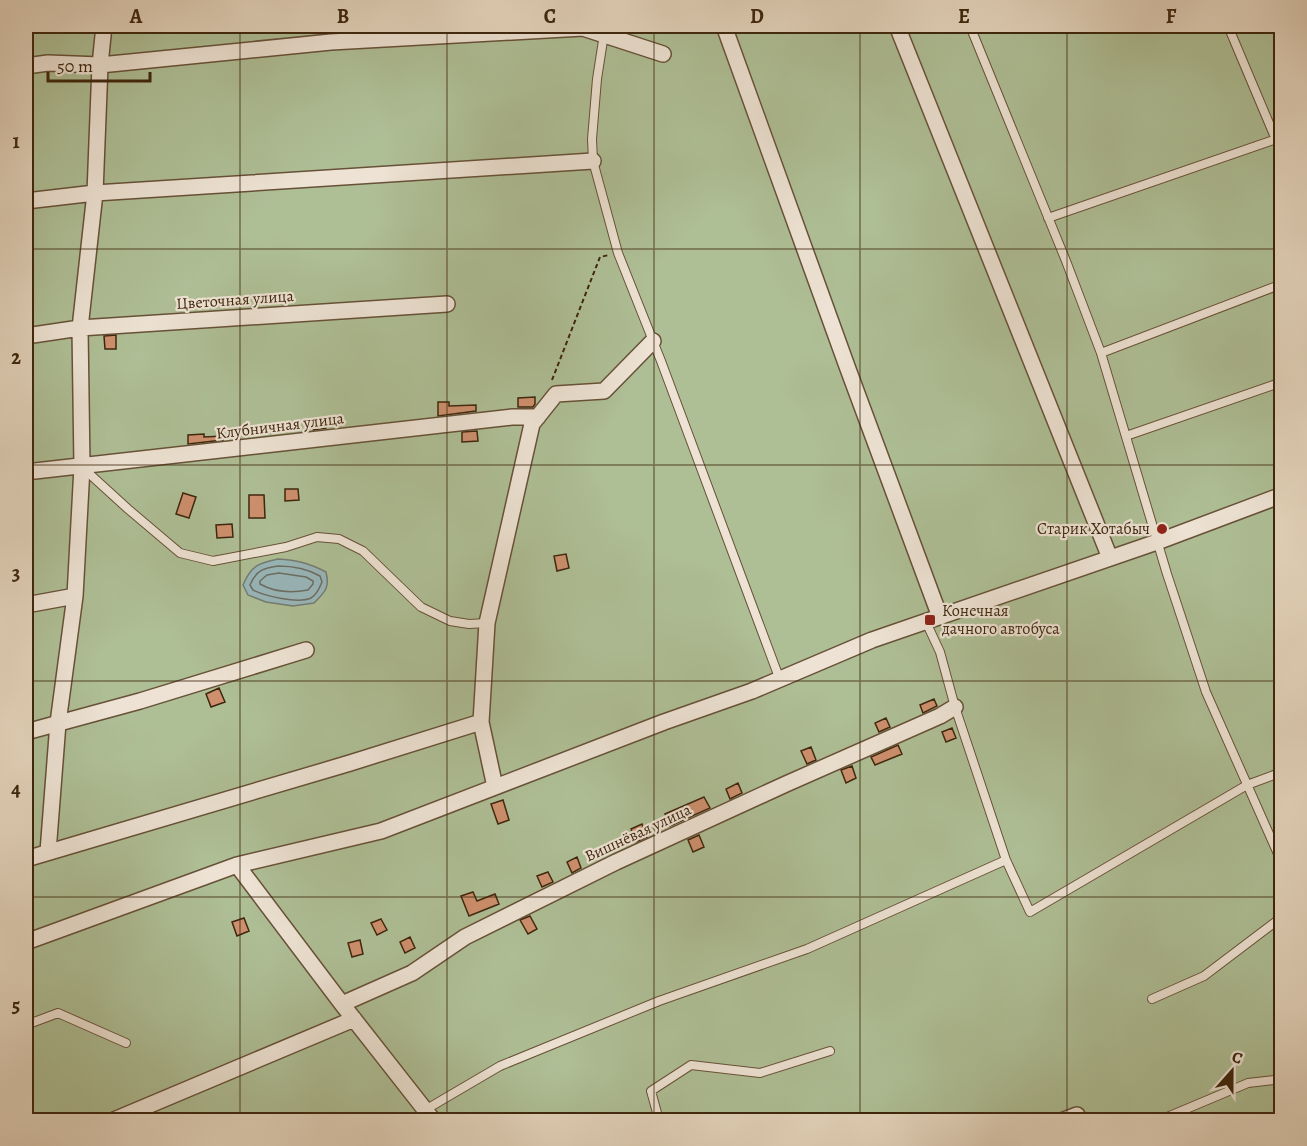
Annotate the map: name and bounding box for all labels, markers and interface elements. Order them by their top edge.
text: A [129,3,143,30]
text: B [337,3,349,30]
text: C [544,3,556,30]
text: D [750,3,764,30]
text: E [958,3,970,30]
text: F [1166,3,1177,30]
scale bar [48,45,150,83]
text: 50 m [57,54,93,78]
text: 1 [12,128,20,155]
street label: Цветочная улица [176,285,295,315]
text: 2 [11,344,21,371]
street label: Клубничная улица [215,407,346,445]
place label: Старик Хотабыч [1037,518,1150,540]
marker: Старик Хотабыч [1155,522,1169,536]
text: 3 [12,560,20,587]
place label: Конечная дачного автобуса [941,600,1060,640]
marker: Конечная дачного автобуса [923,613,937,627]
text: 4 [11,776,21,803]
street label: Вишнёвая улица [581,798,695,867]
text: 5 [12,992,20,1019]
north arrow [1202,1041,1262,1101]
text: С [1228,1046,1246,1070]

